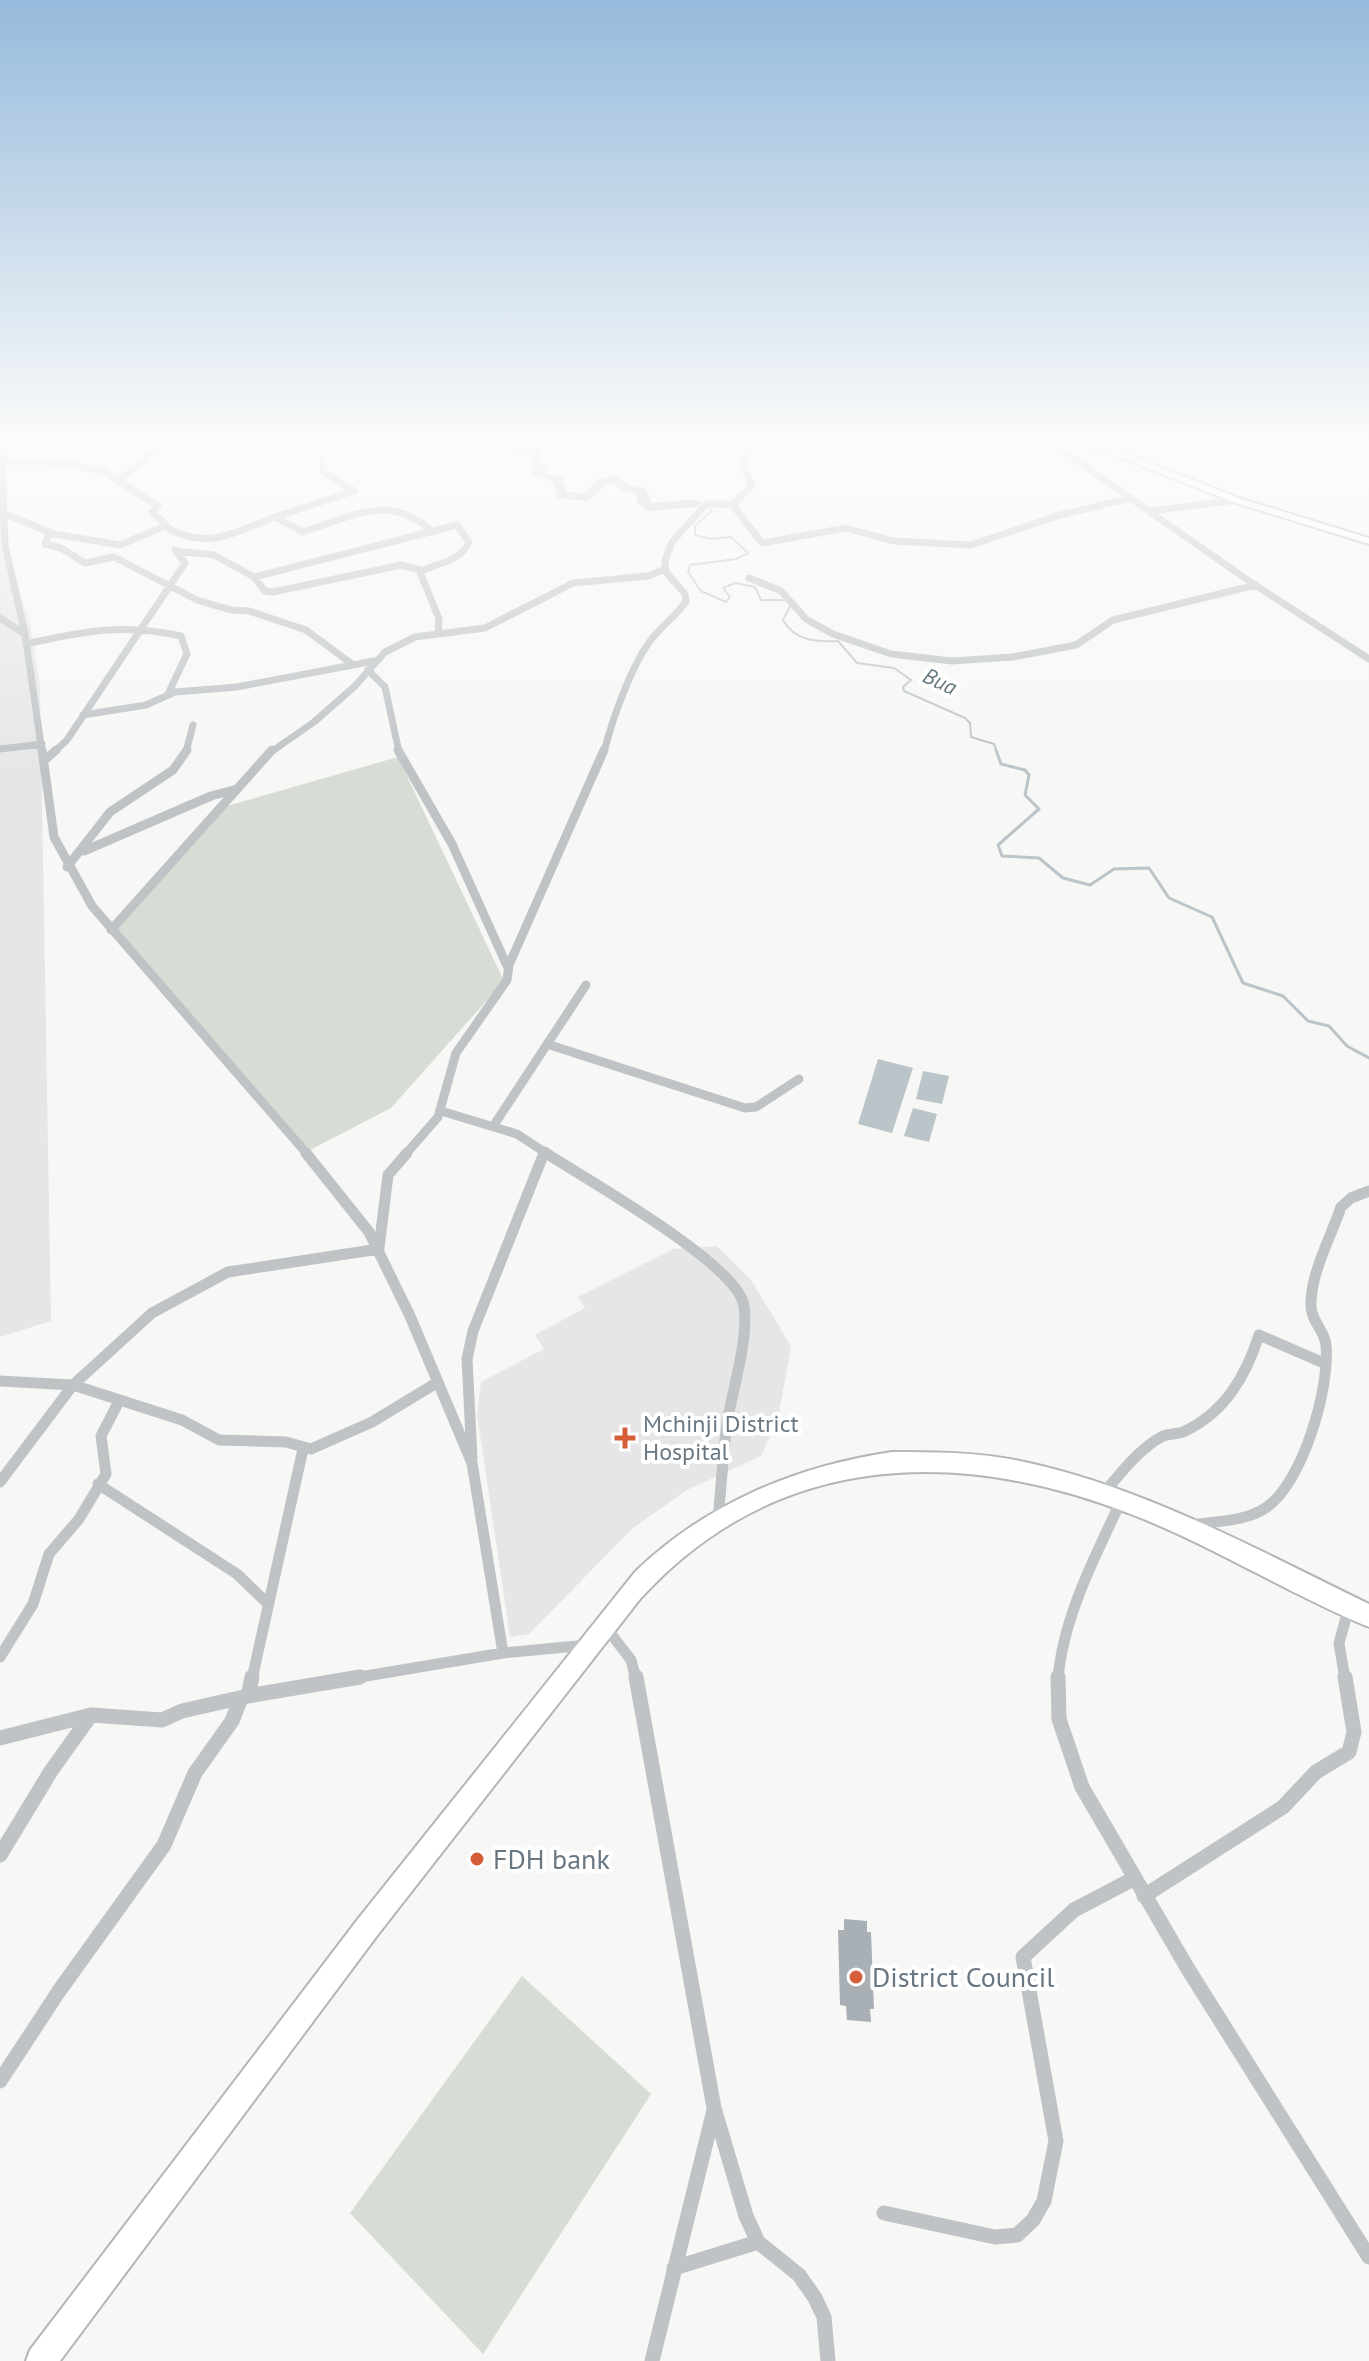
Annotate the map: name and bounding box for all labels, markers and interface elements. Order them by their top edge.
water label: Bua [919,661,962,701]
place label: Mchinji District Hospital [643,1408,799,1467]
marker: Mchinji District Hospital [614,1427,636,1449]
place label: FDH bank [493,1840,610,1877]
marker: FDH bank [468,1850,486,1868]
place label: District Council [872,1958,1054,1995]
marker: District Council [847,1968,865,1986]

